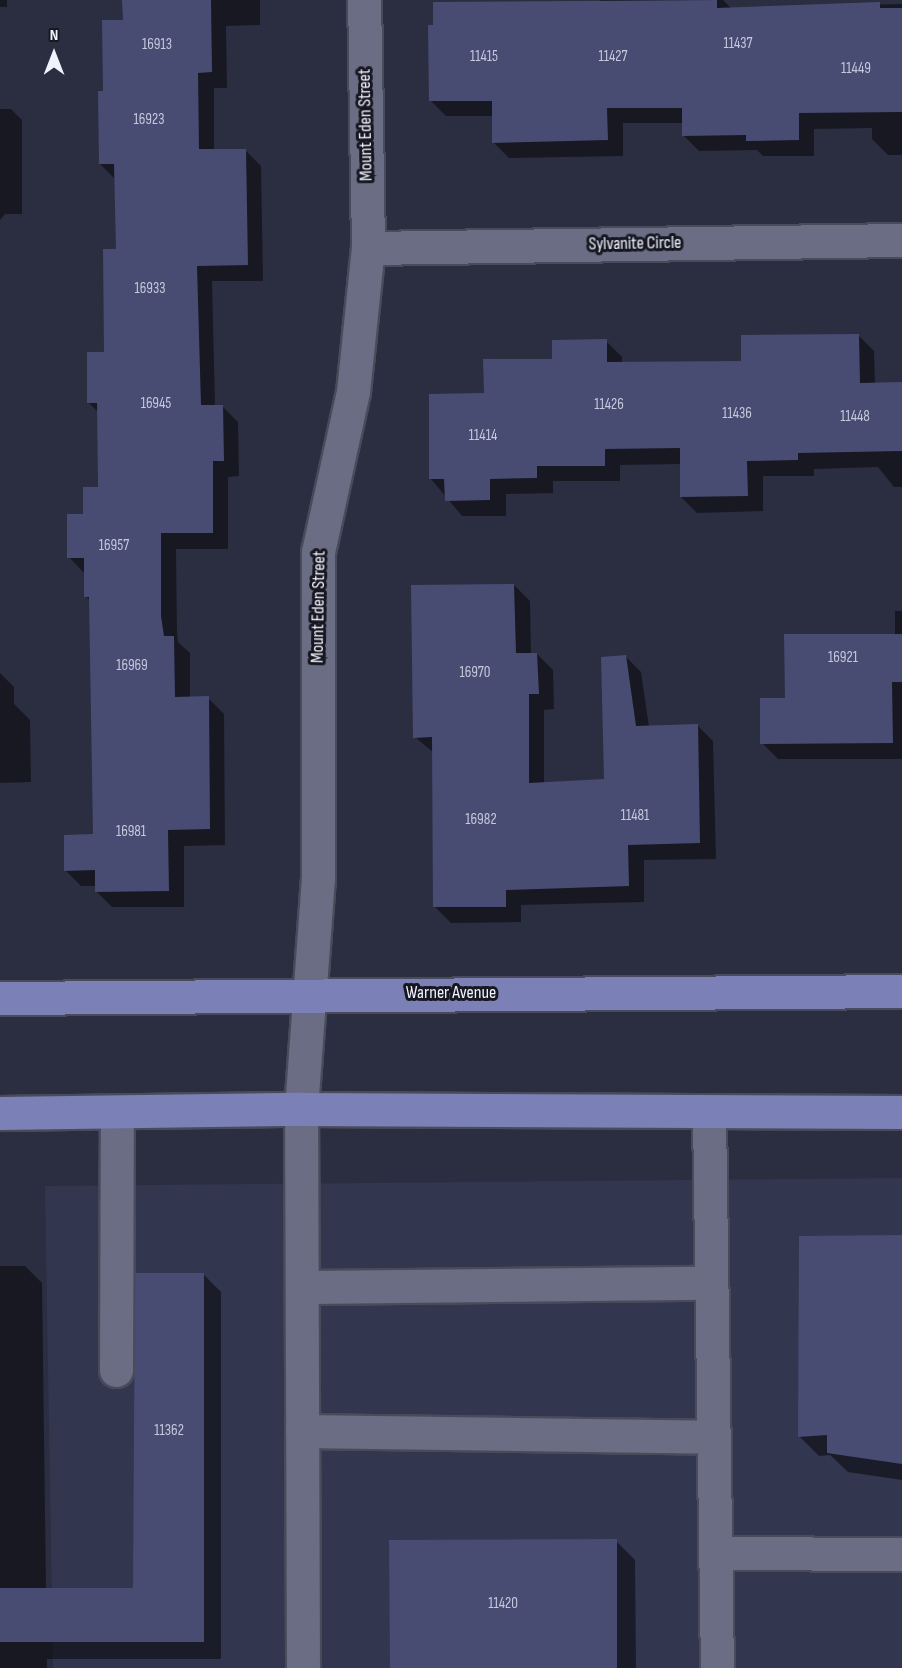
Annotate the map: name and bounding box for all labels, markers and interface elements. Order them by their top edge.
north arrow [24,24,84,84]
text: N [50,26,58,45]
house number: 11437 [723,35,753,53]
house number: 16913 [142,36,172,54]
house number: 11415 [470,48,498,66]
house number: 11427 [598,48,628,66]
house number: 11449 [841,60,871,78]
street label: Mount Eden Street [354,69,378,181]
house number: 16923 [134,111,164,129]
street label: Sylvanite Circle [588,232,682,256]
house number: 16933 [135,280,165,298]
house number: 16945 [141,395,171,413]
house number: 11426 [594,396,624,414]
house number: 11436 [722,405,752,423]
house number: 11448 [840,408,870,426]
house number: 11414 [469,427,497,445]
house number: 16957 [99,537,129,555]
street label: Mount Eden Street [307,551,331,663]
house number: 16921 [828,649,858,667]
house number: 16969 [116,657,148,675]
house number: 16970 [459,664,491,682]
house number: 11481 [621,807,649,825]
house number: 16982 [465,811,497,829]
house number: 16981 [116,823,146,841]
street label: Warner Avenue [406,982,496,1004]
house number: 11362 [154,1422,184,1440]
house number: 11420 [488,1595,518,1613]

